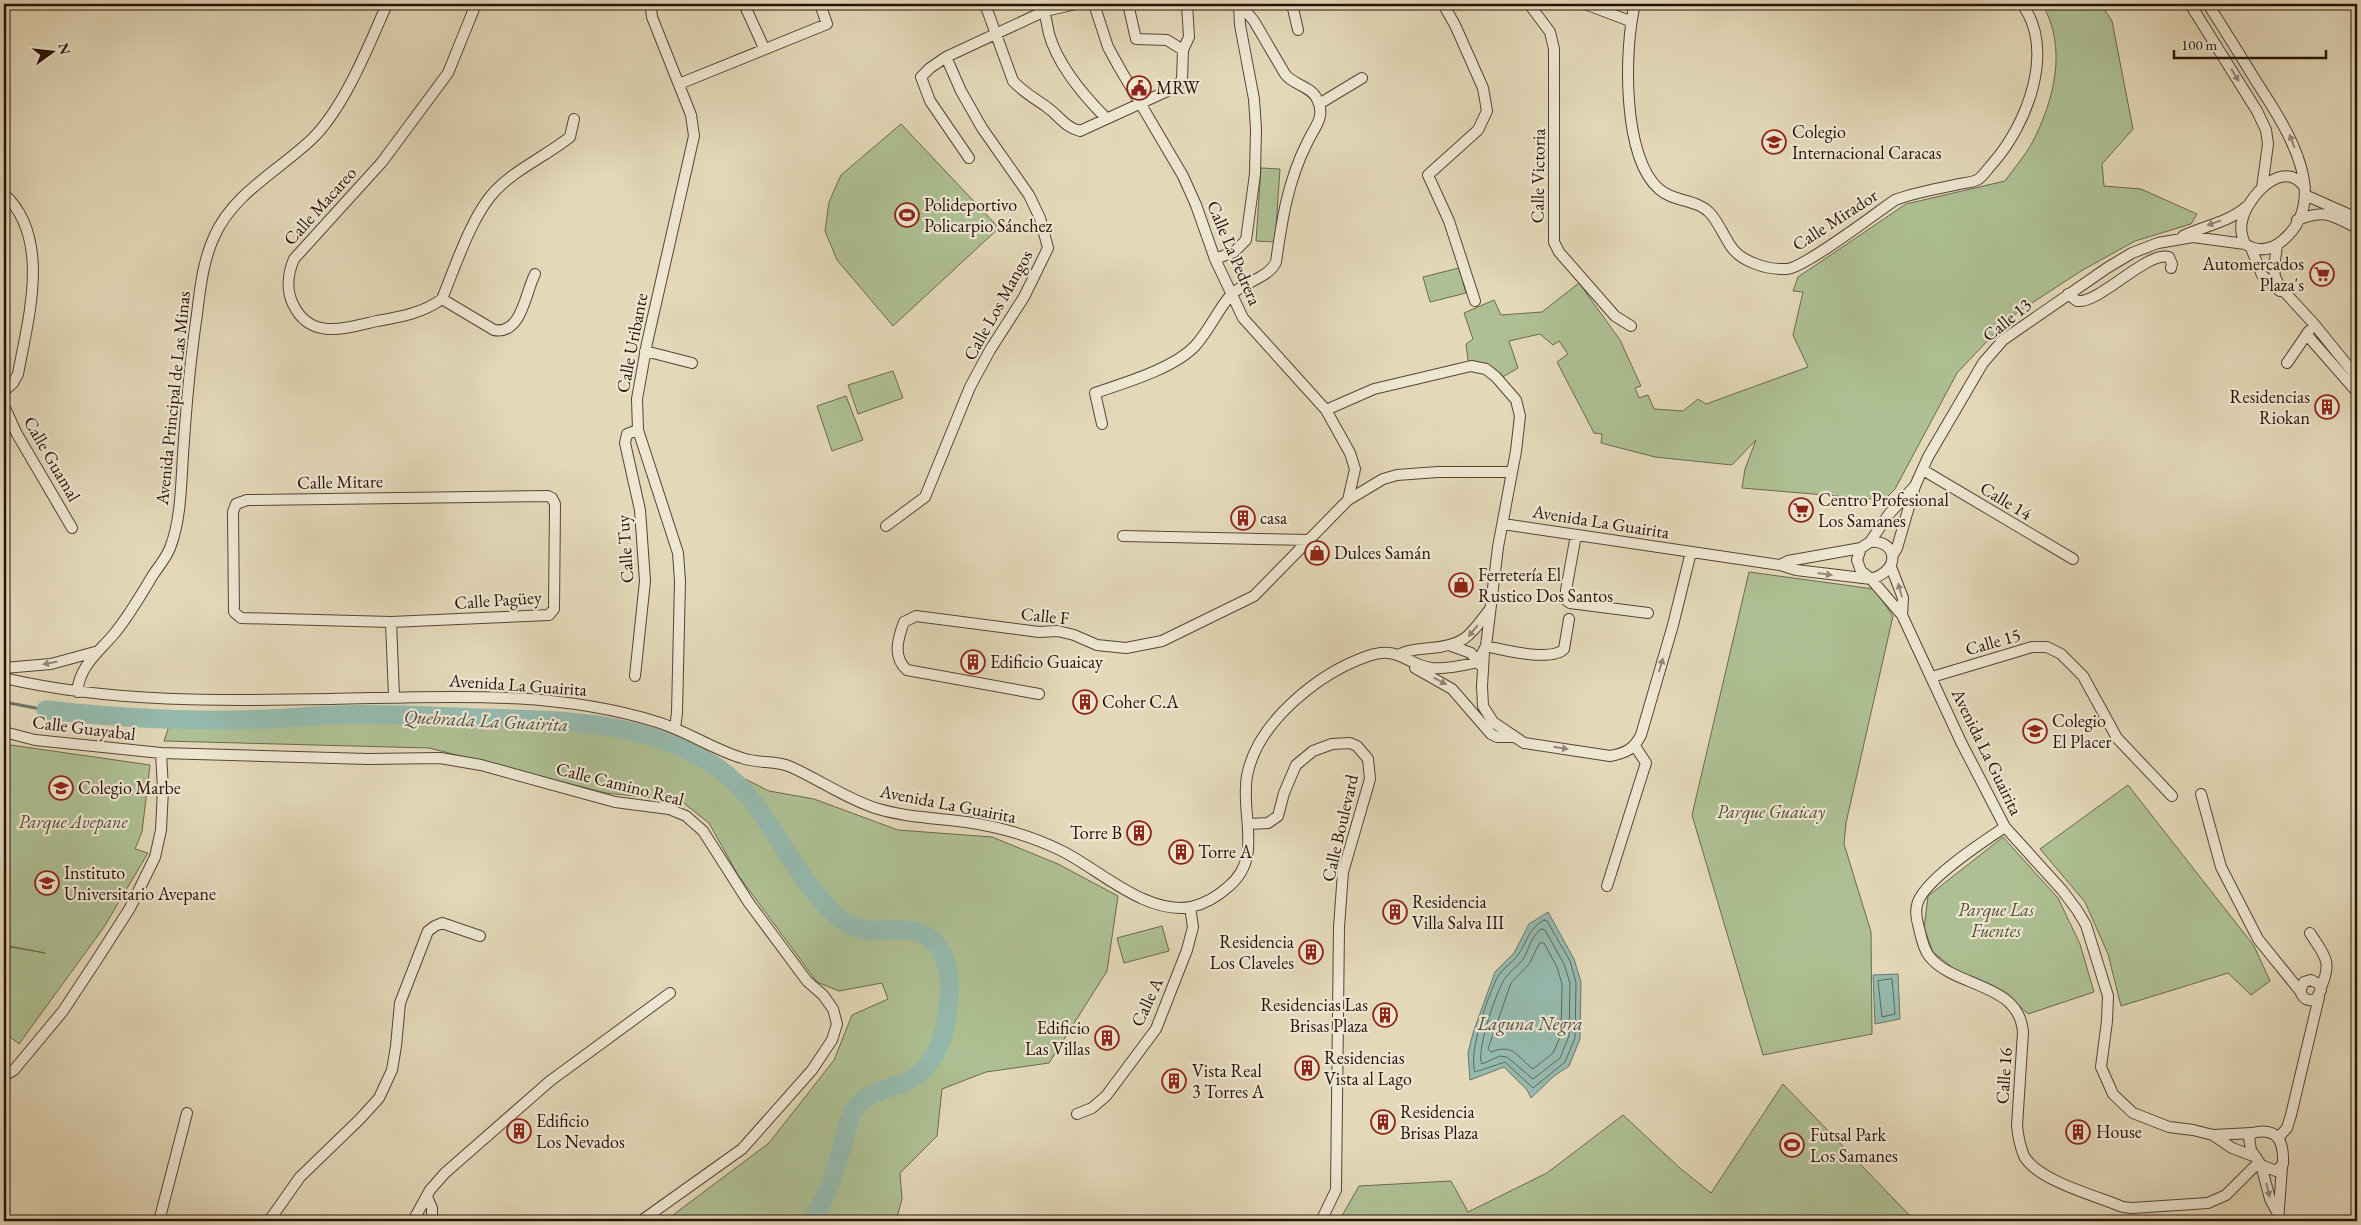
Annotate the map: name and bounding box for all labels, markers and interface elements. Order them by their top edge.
north arrow [28,28,78,78]
scale bar [2174,28,2326,60]
text: 100 m [2181,35,2218,54]
text: N [54,41,75,57]
one-way arrow [2230,68,2239,81]
public building icon: MRW [1126,75,1152,101]
place label: MRW [1156,76,1200,99]
place label: Colegio Internacional Caracas [1792,120,1942,164]
street label: Calle Victoria [1525,128,1550,224]
school or university icon: Colegio Internacional Caracas [1761,129,1787,155]
one-way arrow [2288,134,2296,148]
street label: Calle Macareo [278,161,361,250]
street label: Calle Mirador [1788,183,1882,256]
place label: Polideportivo Policarpio Sánchez [924,193,1053,237]
street label: Calle La Pedrera [1202,197,1267,309]
sports icon: Polideportivo Policarpio Sánchez [894,202,920,228]
one-way arrow [2206,220,2221,227]
street label: Calle Los Mangos [958,245,1038,364]
place label: Automercados Plaza's [2201,252,2304,296]
supermarket icon: Automercados Plaza's [2309,261,2335,287]
street label: Avenida Principal de Las Minas [150,290,195,507]
street label: Calle Uribante [611,291,652,395]
street label: Calle 13 [1977,293,2036,346]
place label: Residencias Riokan [2230,385,2310,429]
building icon: Residencias Riokan [2314,394,2340,420]
street label: Calle Guamal [19,412,86,505]
street label: Calle Mitare [297,469,383,494]
street label: Calle 14 [1976,476,2037,525]
place label: Centro Profesional Los Samanes [1818,488,1949,532]
supermarket icon: Centro Profesional Los Samanes [1788,497,1814,523]
street label: Avenida La Guairita [1530,499,1672,544]
building icon: casa [1230,505,1256,531]
place label: casa [1260,506,1288,529]
street label: Calle Tuy [611,514,638,584]
shop icon: Dulces Samán [1304,540,1330,566]
place label: Dulces Samán [1334,541,1432,564]
place label: Ferretería El Rustico Dos Santos [1478,563,1613,607]
one-way arrow [1817,570,1833,578]
shop icon: Ferretería El Rustico Dos Santos [1448,572,1474,598]
one-way arrow [1896,583,1904,598]
street label: Calle Pagüey [453,585,543,614]
street label: Calle F [1020,602,1070,629]
street label: Calle 15 [1963,623,2023,660]
one-way arrow [1467,624,1478,637]
building icon: Edificio Guaicay [960,649,986,675]
place label: Edificio Guaicay [990,650,1103,673]
one-way arrow [1658,658,1666,673]
one-way arrow [42,659,57,667]
street label: Avenida La Guairita [447,668,589,701]
one-way arrow [1433,677,1447,685]
street label: Avenida La Guairita [1946,684,2028,820]
building icon: Coher C.A [1072,689,1098,715]
place label: Coher C.A [1102,690,1179,713]
water label: Quebrada La Guairita [403,704,569,737]
place label: Colegio El Placer [2052,709,2112,753]
street label: Calle Guayabal [31,710,137,745]
school or university icon: Colegio El Placer [2022,718,2048,744]
one-way arrow [1553,744,1569,752]
street label: Calle Camino Real [554,757,686,811]
street label: Calle Boulevard [1316,771,1363,884]
school or university icon: Colegio Marbe [48,775,74,801]
place label: Colegio Marbe [78,776,181,799]
street label: Avenida La Guairita [877,779,1019,828]
park label: Parque Guaicay [1717,800,1826,825]
park label: Parque Avepane [18,810,128,835]
building icon: Torre B [1126,820,1152,846]
place label: Torre B [1070,821,1122,844]
building icon: Torre A [1168,839,1194,865]
place label: Torre A [1198,840,1253,863]
place label: Instituto Universitario Avepane [64,861,216,905]
school or university icon: Instituto Universitario Avepane [34,870,60,896]
place label: Residencia Villa Salva III [1412,890,1504,934]
park label: Parque Las Fuentes [1958,898,2035,942]
building icon: Residencia Villa Salva III [1382,899,1408,925]
place label: Residencia Los Claveles [1210,930,1295,974]
building icon: Residencia Los Claveles [1298,939,1324,965]
street label: Calle A [1125,973,1168,1030]
place label: Residencias Las Brisas Plaza [1260,993,1369,1037]
building icon: Residencias Las Brisas Plaza [1372,1002,1398,1028]
water label: Laguna Negra [1476,1011,1583,1036]
place label: Edificio Las Villas [1025,1016,1090,1060]
building icon: Edificio Las Villas [1094,1025,1120,1051]
place label: Residencias Vista al Lago [1324,1046,1412,1090]
street label: Calle 16 [1990,1047,2017,1105]
building icon: Residencias Vista al Lago [1294,1055,1320,1081]
place label: Vista Real 3 Torres A [1192,1059,1265,1103]
building icon: Vista Real 3 Torres A [1161,1068,1187,1094]
place label: Residencia Brisas Plaza [1400,1100,1479,1144]
place label: Edificio Los Nevados [536,1109,625,1153]
building icon: Residencia Brisas Plaza [1370,1109,1396,1135]
building icon: Edificio Los Nevados [506,1118,532,1144]
building icon: House [2065,1119,2091,1145]
place label: House [2096,1120,2142,1143]
place label: Futsal Park Los Samanes [1810,1123,1898,1167]
sports icon: Futsal Park Los Samanes [1779,1132,1805,1158]
one-way arrow [2264,1183,2272,1198]

